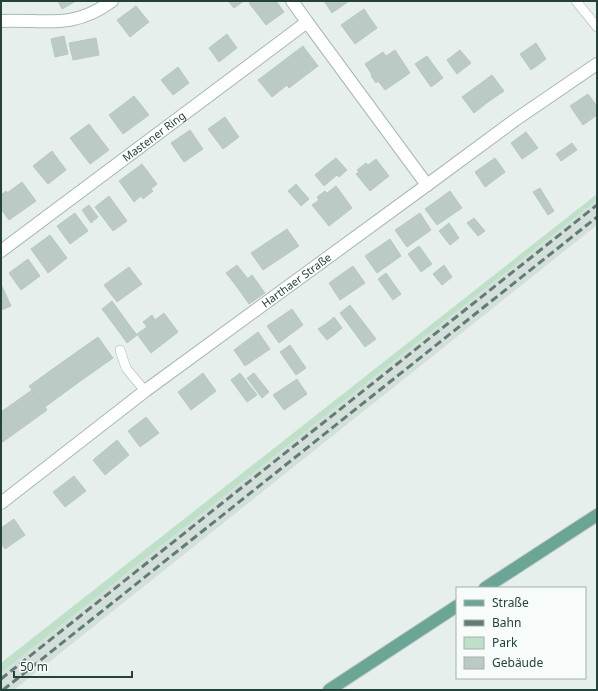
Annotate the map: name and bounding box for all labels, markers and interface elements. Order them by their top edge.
street label: Mastener Ring [119,108,188,165]
street label: Harthaer Straße [258,249,334,311]
legend [456,587,586,679]
text: Straße [492,594,529,611]
text: Bahn [492,614,521,631]
text: Park [492,634,518,651]
scale bar [14,653,132,679]
text: Gebäude [492,654,543,671]
text: 50 m [20,658,48,675]

